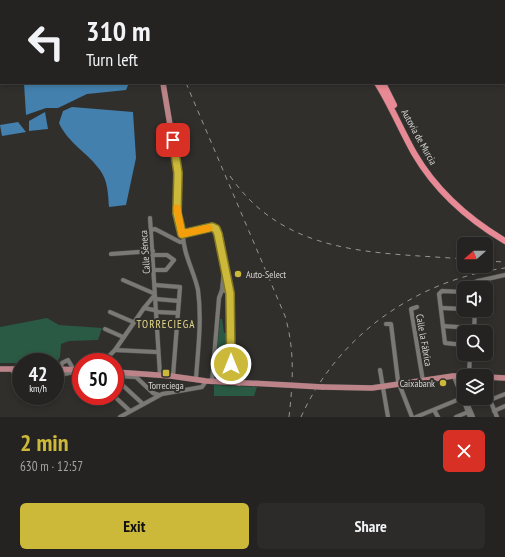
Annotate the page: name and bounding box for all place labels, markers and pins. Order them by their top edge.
pin [156,123,190,157]
place label: Auto-Select [246,268,286,281]
marker: Auto-Select [233,269,243,279]
marker: Torreciega [161,368,171,378]
place label: Caixabank [400,377,435,390]
marker: Caixabank [438,378,448,388]
place label: Torreciega [148,379,184,392]

